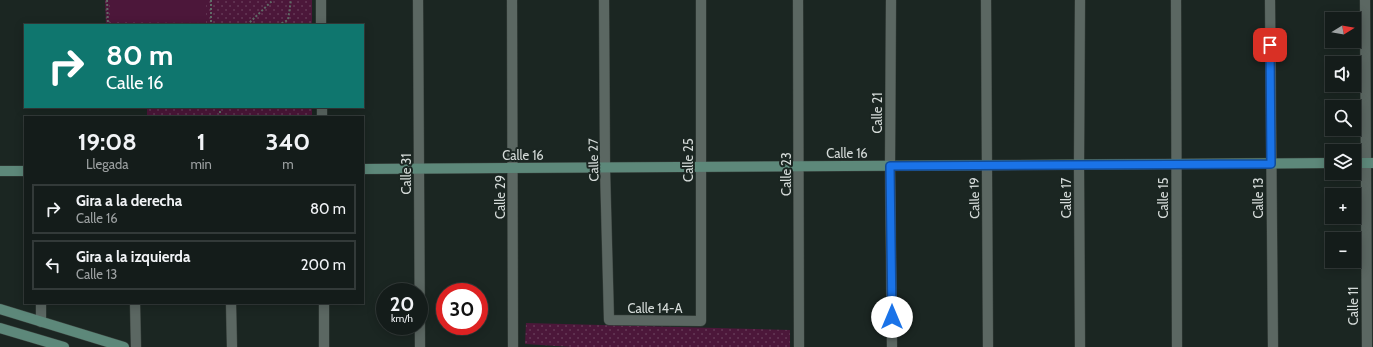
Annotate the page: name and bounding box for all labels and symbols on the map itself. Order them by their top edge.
north arrow [1325,12,1361,48]
pin [1253,28,1287,62]
street label: Calle 21 [869,93,885,133]
street label: Calle 27 [585,138,601,182]
street label: Calle 25 [680,138,696,182]
street label: Calle 16 [826,145,868,161]
street label: Calle 16 [502,147,544,163]
street label: Calle 23 [778,152,794,196]
street label: Calle 31 [398,153,414,195]
street label: Calle 29 [492,175,508,219]
street label: Calle 19 [966,177,982,219]
street label: Calle 17 [1058,177,1074,218]
street label: Calle 15 [1155,177,1171,219]
street label: Calle 13 [1250,177,1266,219]
speed limit sign: 30 [436,283,488,335]
street label: Calle 11 [1345,287,1361,325]
position arrow [871,296,913,338]
street label: Calle 14-A [627,300,683,316]

